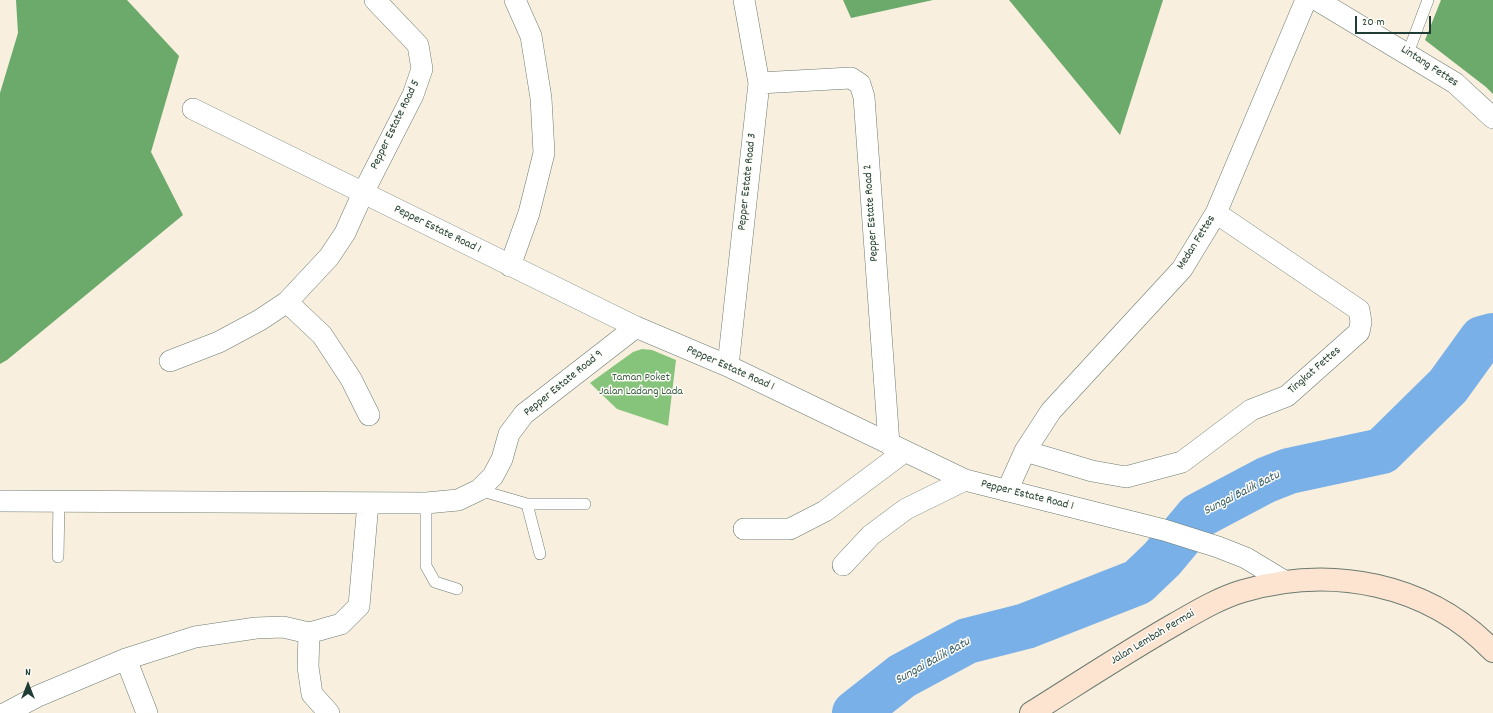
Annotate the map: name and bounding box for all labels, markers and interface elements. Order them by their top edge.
scale bar [1357,8,1433,34]
text: 20 m [1362,14,1385,31]
street label: Lintang Fettes [1397,43,1461,91]
street label: Pepper Estate Road 5 [368,78,424,172]
street label: Pepper Estate Road 3 [736,133,760,231]
street label: Pepper Estate Road 2 [861,164,883,262]
street label: Pepper Estate Road 1 [391,203,483,257]
street label: Medan Fettes [1175,213,1219,273]
street label: Pepper Estate Road 1 [684,343,776,395]
street label: Tingkat Fettes [1286,344,1344,398]
street label: Pepper Estate Road 9 [521,348,607,420]
park label: Taman Poket Jalan Ladang Lada [599,371,683,399]
water label: Sungai Balik Batu [1201,468,1283,520]
street label: Pepper Estate Road 1 [979,478,1075,514]
street label: Jalan Lembah Permai [1108,607,1198,669]
water label: Sungai Balik Batu [893,635,973,689]
north arrow [8,665,48,705]
text: N [25,665,31,681]

